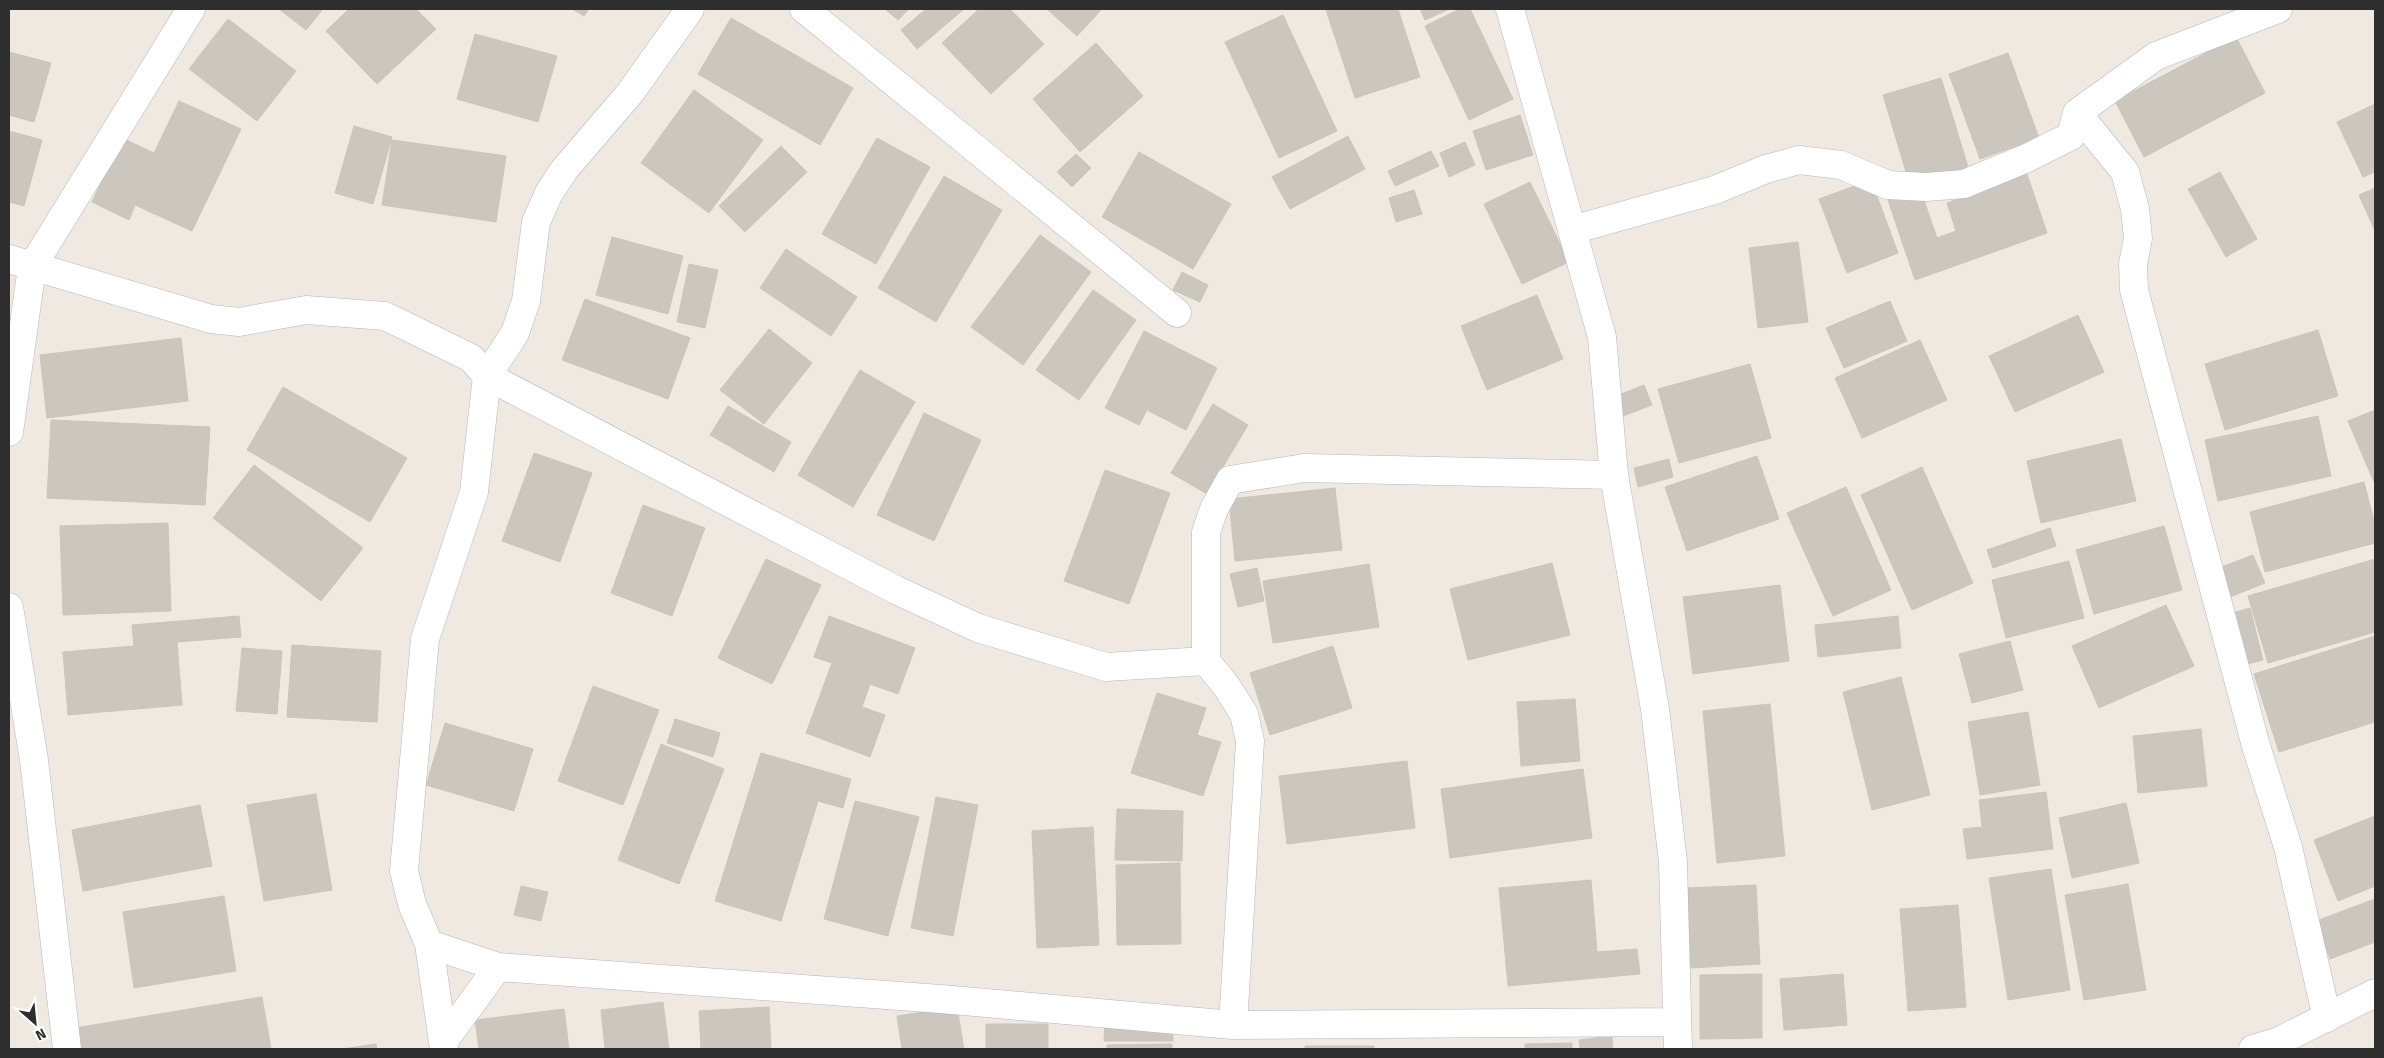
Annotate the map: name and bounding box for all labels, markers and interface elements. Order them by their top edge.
north arrow [10,998,60,1048]
text: N [33,1024,49,1044]

